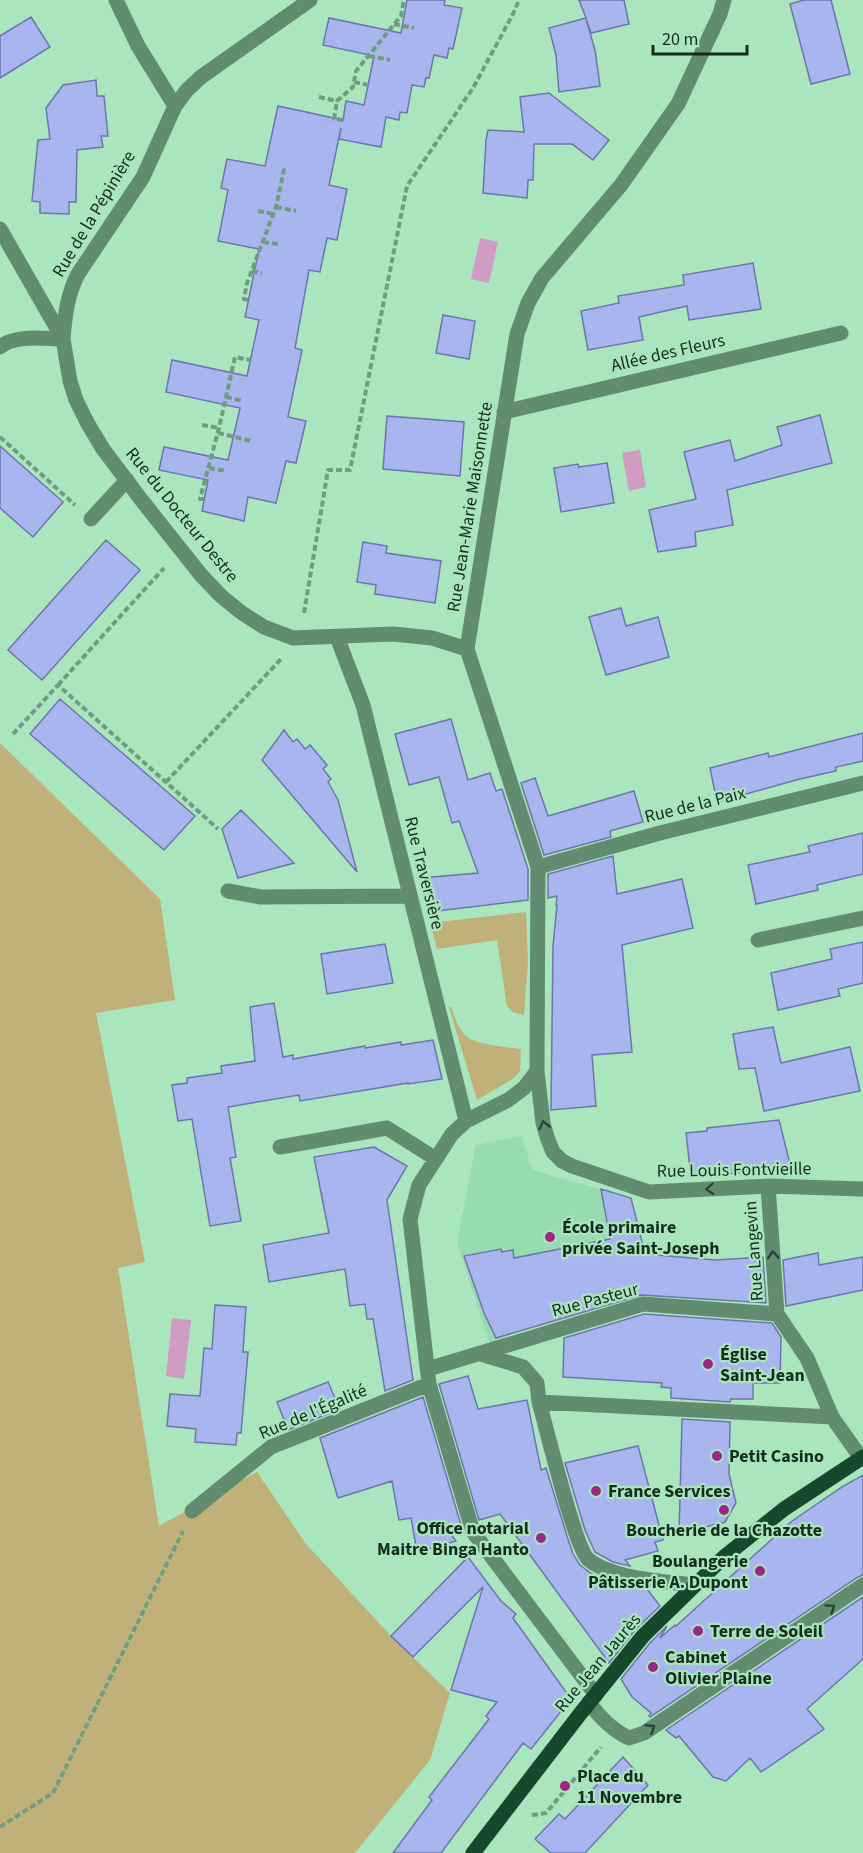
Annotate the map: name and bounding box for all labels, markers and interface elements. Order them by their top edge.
scale bar [653,18,748,56]
text: 20 m [662,27,698,52]
street label: Rue de la Pépinière [46,146,142,282]
street label: Allée des Fleurs [608,328,728,378]
street label: Rue Jean-Marie Maisonnette [441,400,499,614]
street label: Rue du Docteur Destre [120,442,244,588]
street label: Rue de la Paix [642,780,748,830]
street label: Rue Traversière [398,814,450,932]
one-way arrow [539,1120,552,1130]
street label: Rue Louis Fontvieille [656,1156,812,1184]
one-way arrow [706,1183,715,1196]
street label: Rue Langevin [738,1200,770,1302]
place label: École primaire privée Saint-Joseph [562,1215,720,1261]
marker: École primaire privée Saint-Joseph [543,1230,557,1244]
one-way arrow [767,1251,780,1260]
street label: Rue Pasteur [549,1276,642,1324]
place label: Église Saint-Jean [720,1342,805,1388]
marker: Église Saint-Jean [701,1357,715,1371]
street label: Rue de l'Égalité [255,1378,371,1446]
place label: Petit Casino [729,1444,824,1469]
marker: Petit Casino [710,1449,724,1463]
place label: France Services [608,1479,731,1504]
marker: France Services [589,1484,603,1498]
marker: Boucherie de la Chazotte [717,1503,731,1517]
place label: Office notarial Maitre Binga Hanto [377,1516,529,1562]
place label: Boucherie de la Chazotte [626,1518,822,1543]
marker: Office notarial Maitre Binga Hanto [534,1531,548,1545]
place label: Boulangerie Pâtisserie A. Dupont [588,1549,748,1595]
marker: Boulangerie Pâtisserie A. Dupont [753,1564,767,1578]
one-way arrow [824,1604,835,1615]
street label: Rue Jean Jaurès [549,1608,647,1718]
place label: Terre de Soleil [710,1619,823,1644]
marker: Terre de Soleil [691,1624,705,1638]
place label: Cabinet Olivier Plaine [665,1645,772,1691]
marker: Cabinet Olivier Plaine [646,1660,660,1674]
one-way arrow [645,1724,656,1735]
place label: Place du 11 Novembre [577,1764,682,1810]
marker: Place du 11 Novembre [558,1779,572,1793]

